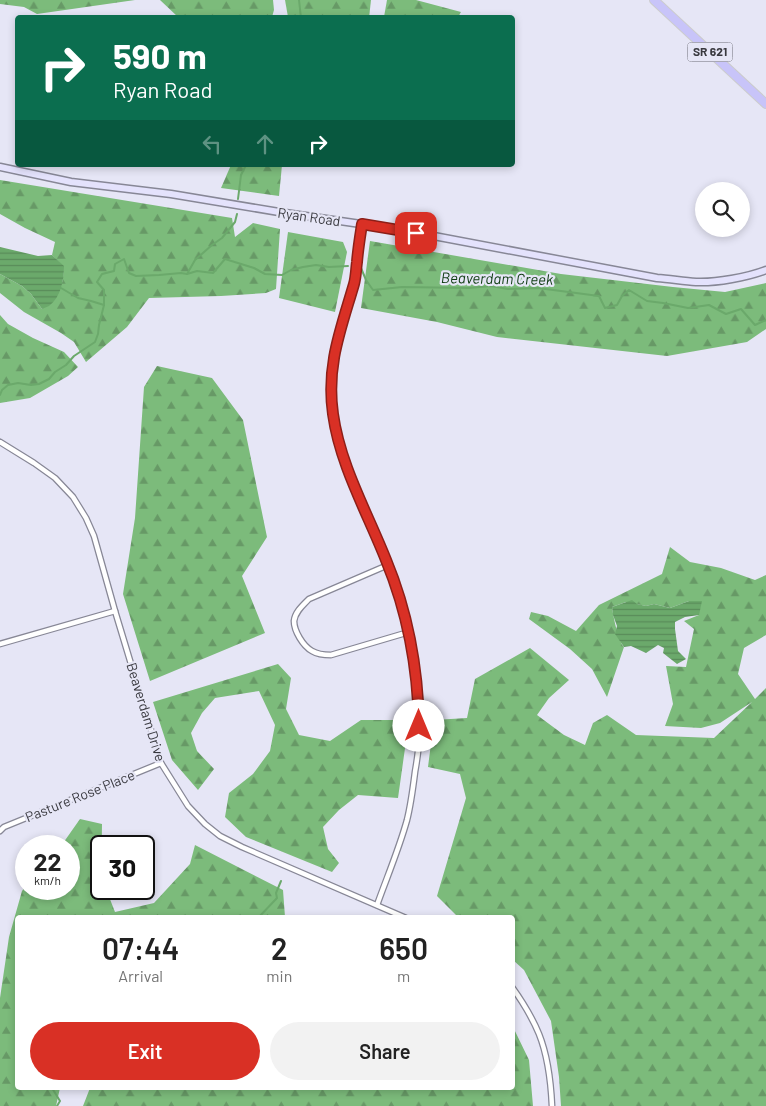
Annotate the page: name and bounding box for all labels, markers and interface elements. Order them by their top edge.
text: 590 m [113,34,207,76]
icon: right [30,35,95,100]
road number: SR 621 [688,42,732,62]
text: Ryan Road [113,76,213,102]
icon: left [198,130,226,158]
icon: ahead [251,130,279,158]
icon: right [304,130,332,158]
map controls [695,182,750,237]
button: search [695,182,750,237]
street label: Ryan Road [277,204,342,229]
pin [395,212,437,254]
icon: arrive [402,219,430,247]
water label: Beaverdam Creek [441,268,554,288]
street label: Beaverdam Drive [123,660,170,763]
position arrow [392,699,444,751]
street label: Pasture Rose Place [23,766,137,825]
speed limit sign: 30 [90,835,155,900]
text: 22 [33,846,62,876]
text: km/h [34,873,61,887]
text: 07:44 [102,930,179,966]
text: 2 [271,930,288,966]
text: 650 [379,930,428,966]
text: Arrival [118,966,163,985]
text: min [266,966,292,985]
text: m [397,966,410,985]
button: Exit [30,1022,260,1080]
button: Share [270,1022,500,1080]

